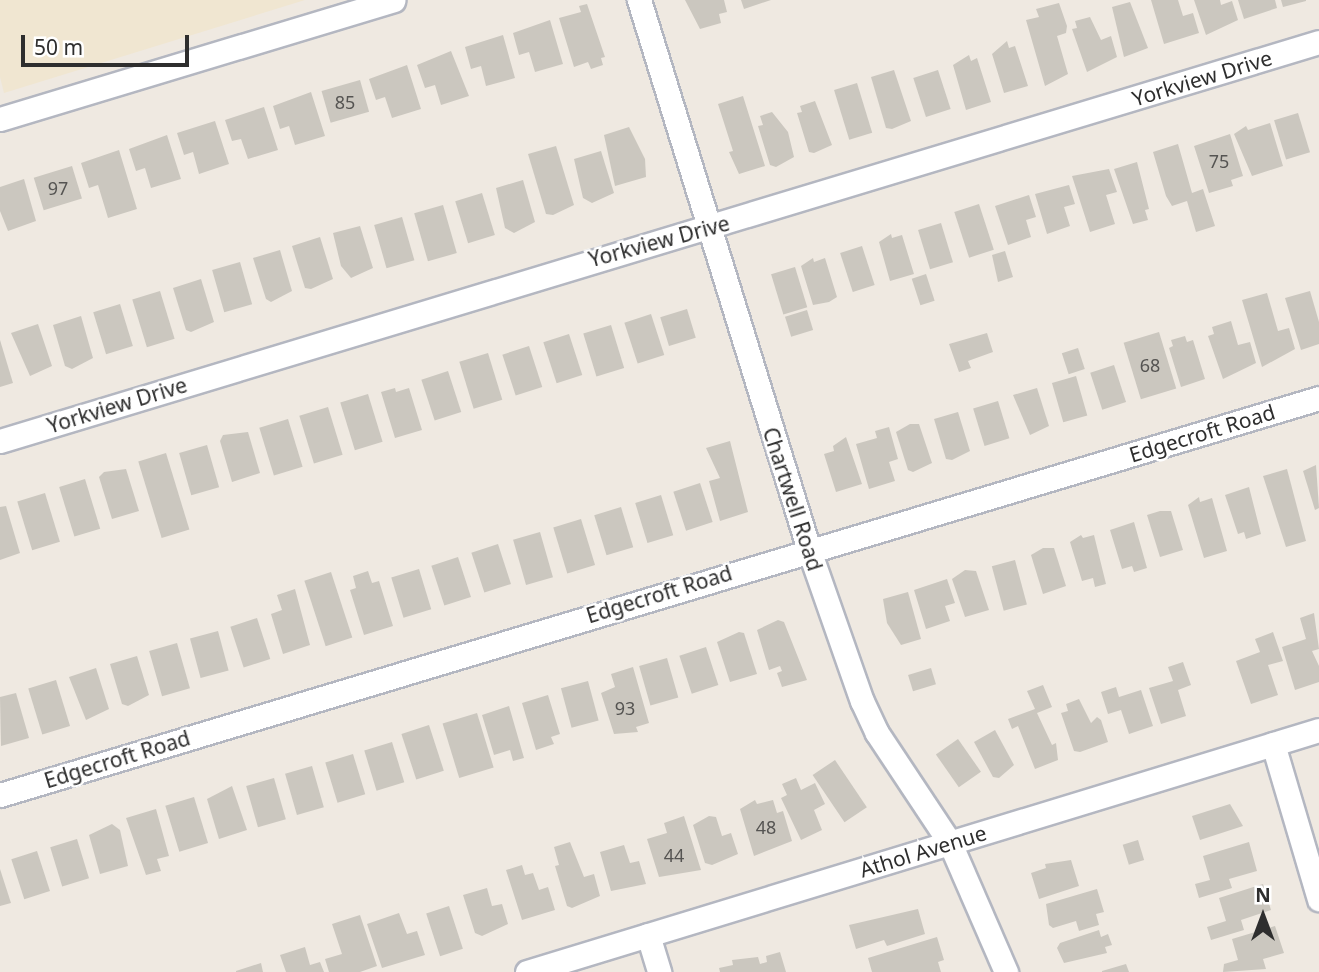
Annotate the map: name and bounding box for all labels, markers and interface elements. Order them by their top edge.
scale bar [24,21,192,65]
text: 50 m [34,33,83,61]
street label: Yorkview Drive [1129,45,1275,111]
house number: 85 [335,91,355,113]
house number: 75 [1209,150,1229,172]
house number: 97 [48,177,68,199]
street label: Yorkview Drive [586,210,732,272]
house number: 68 [1140,354,1160,376]
street label: Yorkview Drive [44,372,190,438]
street label: Edgecroft Road [1126,399,1278,467]
street label: Chartwell Road [758,424,828,574]
street label: Edgecroft Road [583,560,735,628]
house number: 93 [615,697,635,719]
street label: Edgecroft Road [41,725,193,793]
house number: 48 [756,816,776,838]
street label: Athol Avenue [857,820,989,882]
house number: 44 [664,844,684,866]
north arrow [1228,881,1298,951]
text: N [1255,882,1271,908]

